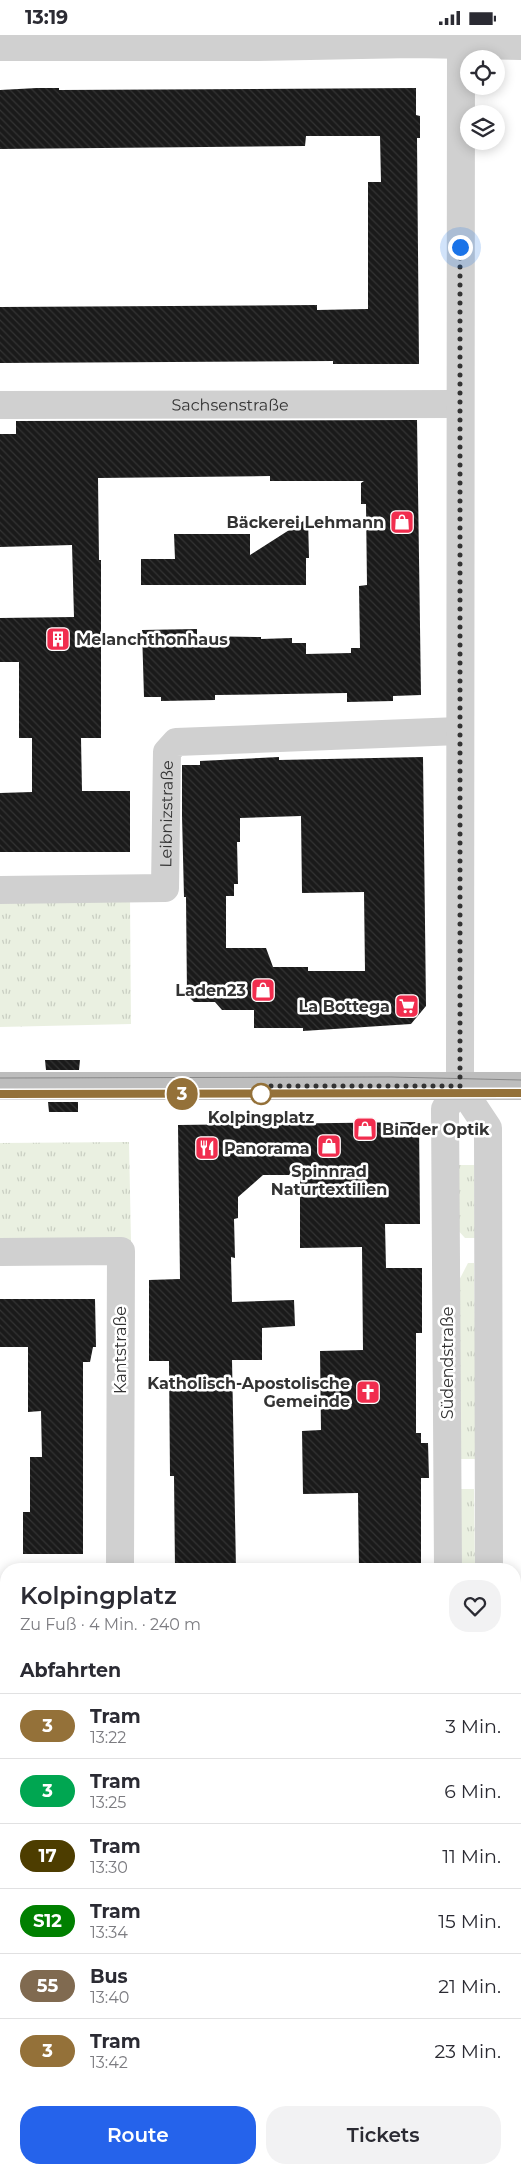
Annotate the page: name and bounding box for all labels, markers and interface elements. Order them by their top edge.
text: 13:19 [25,6,68,29]
map controls [460,50,505,150]
button: locate [460,50,505,95]
button: layers [460,105,505,150]
your location [448,235,473,260]
street label: Sachsenstraße [171,395,289,415]
shop icon: Bäckerei Lehmann [389,509,415,535]
place label: Bäckerei Lehmann [226,513,384,532]
building icon: Melanchthonhaus [45,626,71,652]
place label: Melanchthonhaus [76,630,228,649]
street label: Leibnizstraße [156,760,177,868]
shop icon: Laden23 [250,977,276,1003]
place label: Laden23 [175,981,246,1000]
supermarket icon: La Bottega [394,993,420,1019]
place label: La Bottega [299,997,390,1016]
line badge: 3 [166,1078,198,1110]
text: 3 [177,1083,187,1105]
marker: Kolpingplatz [250,1083,272,1105]
place label: Kolpingplatz [208,1108,314,1127]
shop icon: Binder Optik [352,1116,378,1142]
place label: Binder Optik [382,1120,490,1139]
shop icon: Spinnrad Naturtextilien [316,1133,342,1159]
restaurant icon: Panorama [194,1135,220,1161]
place label: Panorama [224,1139,310,1158]
place label: Spinnrad Naturtextilien [271,1162,387,1199]
street label: Kantstraße [111,1306,130,1394]
street label: Südendstraße [438,1307,457,1419]
place label: Katholisch-Apostolische Gemeinde [147,1374,350,1411]
church icon: Katholisch-Apostolische Gemeinde [355,1379,381,1405]
button: heart [449,1580,501,1632]
text: Kolpingplatz [20,1581,177,1610]
text: Zu Fuß · 4 Min. · 240 m [20,1615,201,1634]
text: Abfahrten [20,1659,121,1682]
text: Tram [90,1705,141,1728]
text: 3 [42,1715,53,1737]
text: 3 Min. [445,1715,501,1738]
text: 13:22 [90,1728,126,1747]
text: Tram [90,1770,141,1793]
text: 3 [42,1780,53,1802]
text: 6 Min. [444,1780,501,1803]
text: 13:25 [90,1793,126,1812]
text: Tram [90,1835,141,1858]
text: 17 [38,1845,57,1867]
text: 11 Min. [442,1845,501,1868]
text: 13:30 [90,1858,128,1877]
text: Tram [90,1900,141,1923]
text: S12 [33,1910,62,1932]
text: 15 Min. [438,1910,501,1933]
text: 13:34 [90,1923,128,1942]
text: Bus [90,1965,128,1988]
text: 55 [37,1975,58,1997]
text: 21 Min. [438,1975,501,1998]
text: 13:40 [90,1988,129,2007]
text: Tram [90,2030,141,2053]
text: 3 [42,2040,53,2062]
text: 23 Min. [434,2040,501,2063]
text: 13:42 [90,2053,128,2072]
button: Route [20,2106,256,2164]
button: Tickets [266,2106,501,2164]

